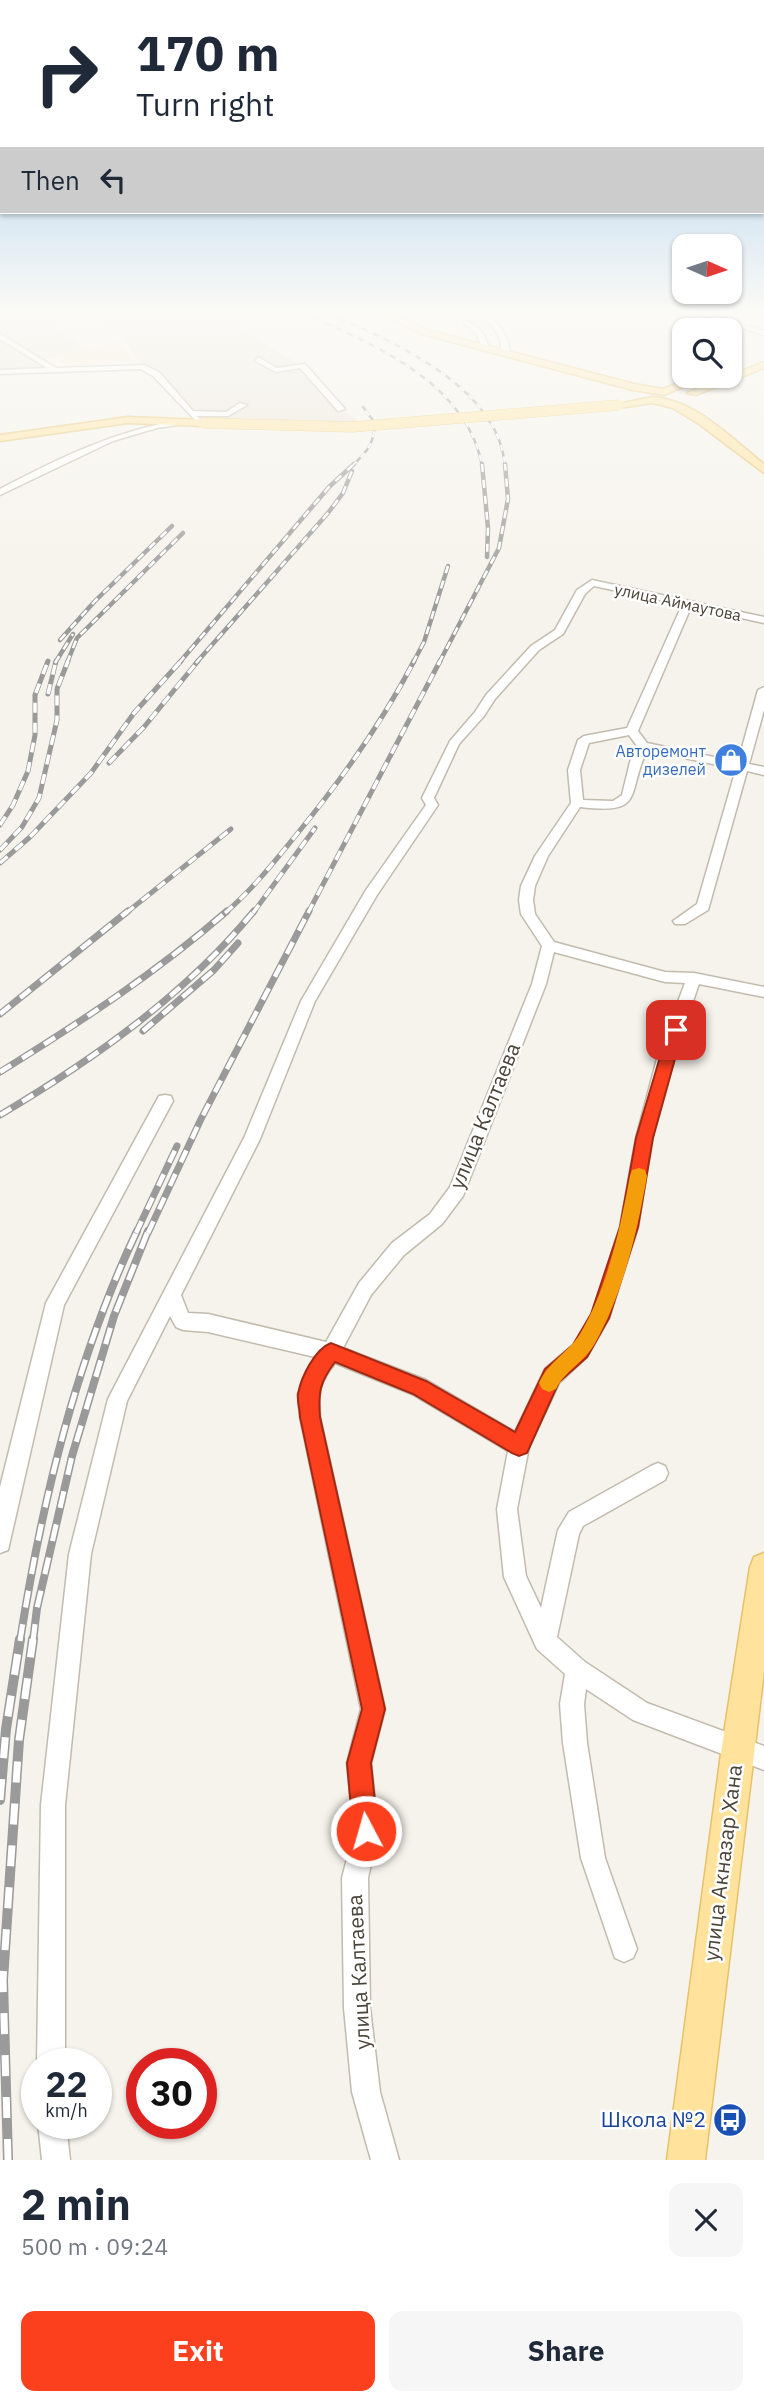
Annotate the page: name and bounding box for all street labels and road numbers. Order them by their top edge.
street label: улица Аймаутова [613,579,744,625]
street label: улица Калтаева [442,1038,526,1193]
street label: улица Акназар Хана [696,1763,748,1963]
street label: улица Калтаева [340,1894,376,2050]

